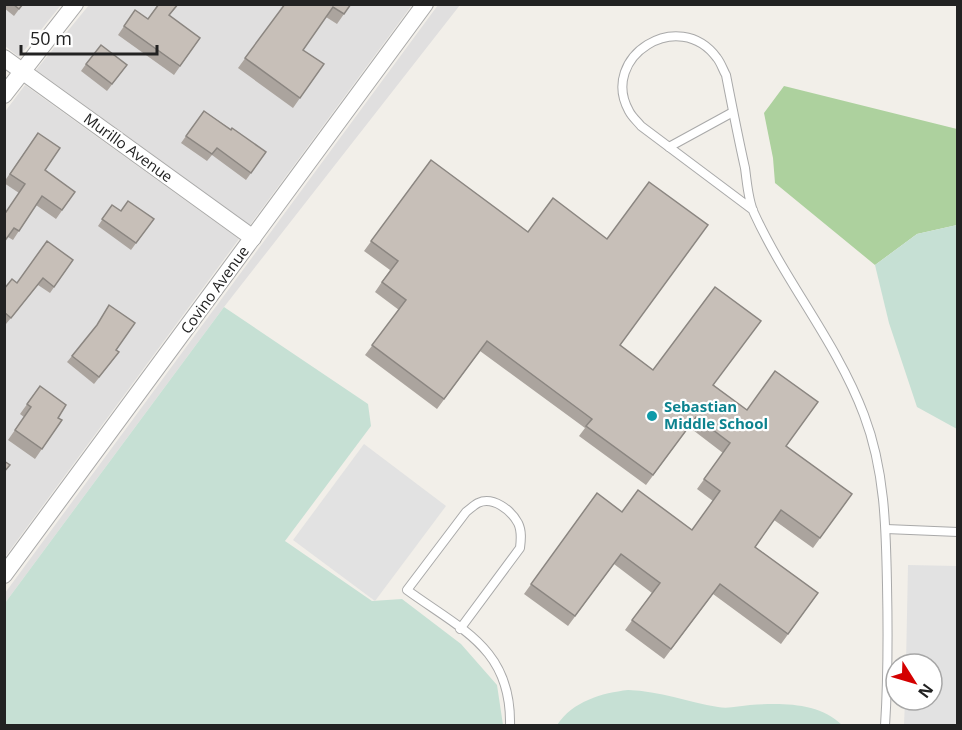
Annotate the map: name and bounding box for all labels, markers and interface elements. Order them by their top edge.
scale bar [21,18,158,56]
text: 50 m [30,26,72,50]
street label: Murillo Avenue [80,108,177,186]
street label: Covino Avenue [176,241,253,337]
place label: Sebastian Middle School [664,396,768,433]
marker: Sebastian Middle School [645,409,659,423]
north arrow [884,652,944,712]
text: N [913,679,939,703]

